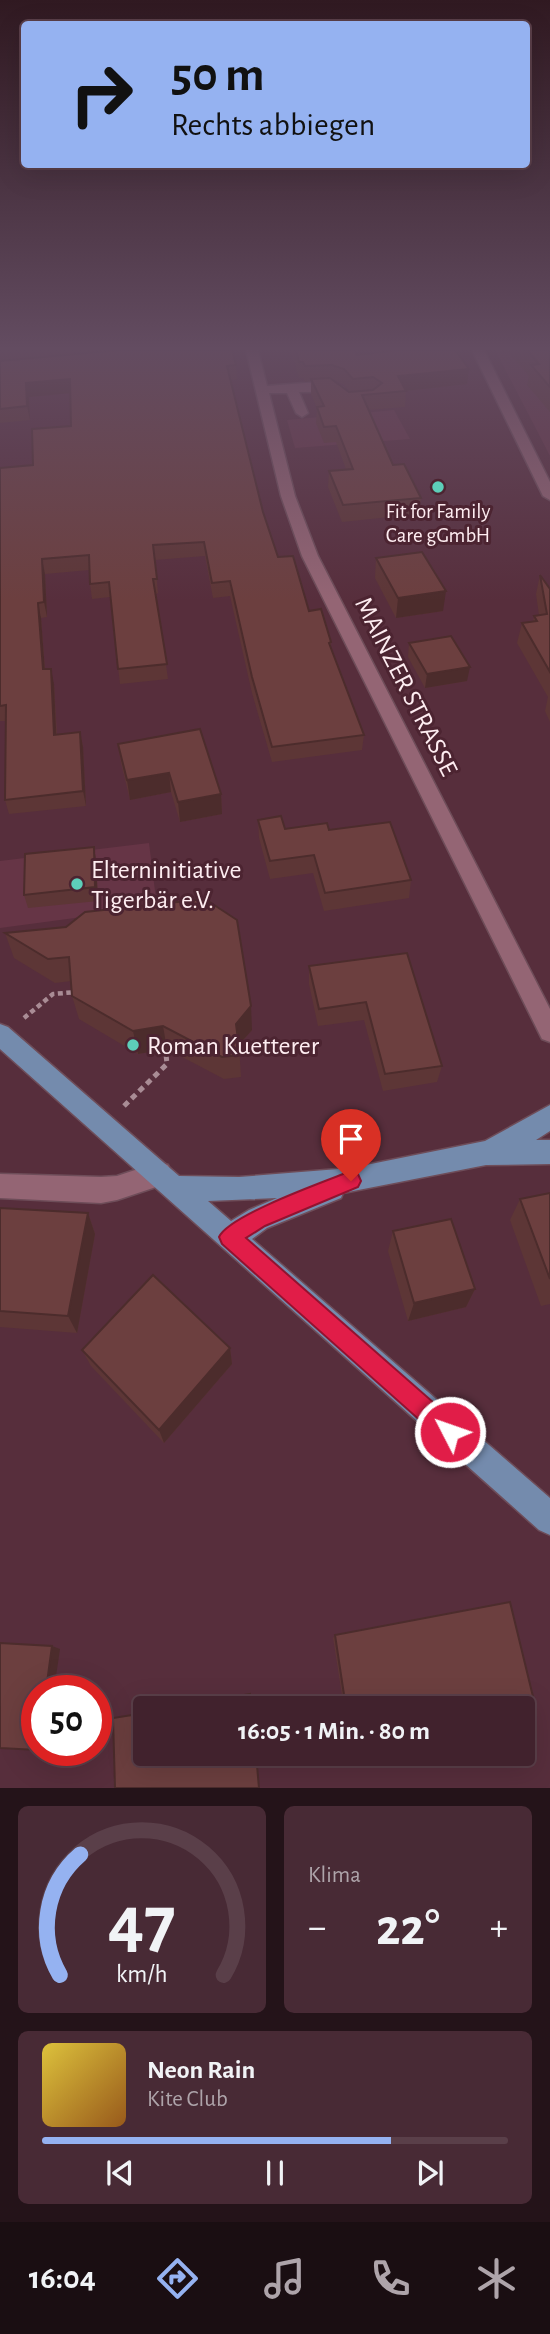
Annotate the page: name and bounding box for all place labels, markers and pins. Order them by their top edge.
marker: Fit for Family Care gGmbH [430,479,446,495]
place label: Fit for Family Care gGmbH [386,501,490,546]
place label: Elterninitiative Tigerbär e.V. [91,857,241,913]
marker: Elterninitiative Tigerbär e.V. [69,876,85,892]
place label: Roman Kuetterer [147,1033,320,1059]
marker: Roman Kuetterer [125,1037,141,1053]
pin [321,1109,381,1181]

